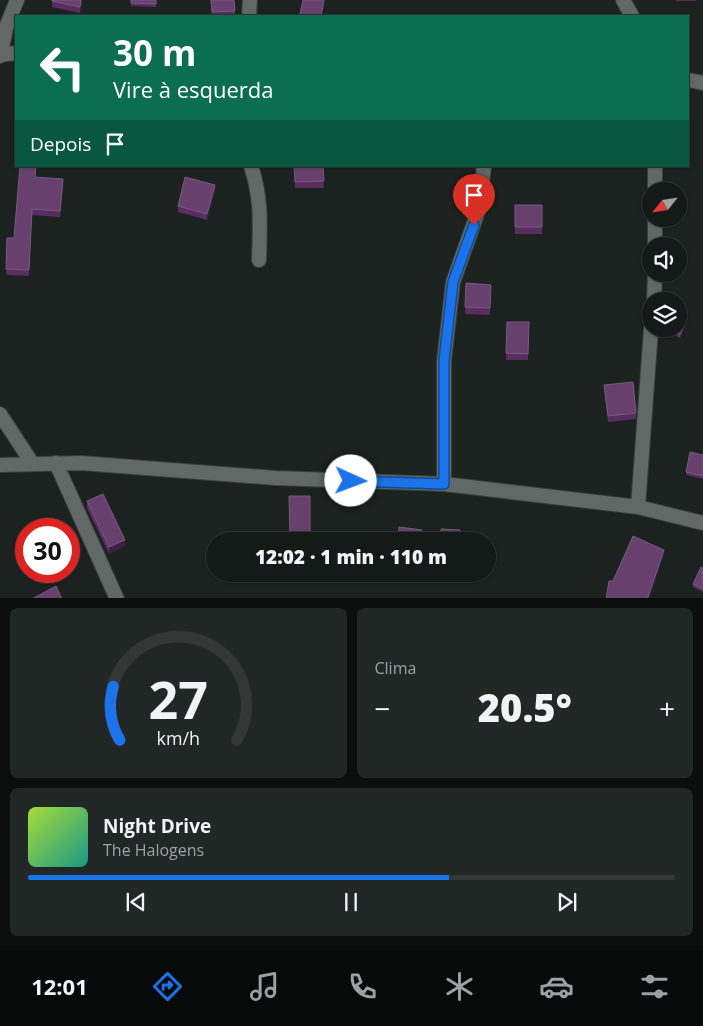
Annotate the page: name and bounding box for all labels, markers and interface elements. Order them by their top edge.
text: 30 m [113,29,196,76]
icon: left [30,35,95,100]
text: Vire à esquerda [113,74,274,104]
icon: arrive [101,130,129,158]
text: Depois [30,131,91,157]
pin [453,174,495,225]
icon: arrive [460,181,488,209]
north arrow [642,182,688,228]
map controls [642,182,687,337]
button: sound [642,237,687,282]
button: layers [642,292,687,337]
position arrow [324,454,376,506]
speed limit sign: 30 [15,518,80,583]
text: 12:02 · 1 min · 110 m [255,544,447,570]
text: Clima [375,657,416,679]
text: 27 [149,663,208,734]
text: 20.5° [478,681,572,733]
text: − [375,689,391,727]
text: + [659,689,675,727]
text: km/h [157,726,200,750]
text: Night Drive [103,813,211,839]
text: The Halogens [103,839,204,861]
icon: previous [122,888,150,916]
icon: pause [337,888,365,916]
icon: next [553,888,581,916]
icon: directions [150,969,185,1004]
icon: music [247,969,282,1004]
icon: phone [345,969,380,1004]
icon: climate [442,969,477,1004]
icon: car [539,969,574,1004]
icon: filters [637,969,672,1004]
text: 12:01 [31,971,88,1001]

